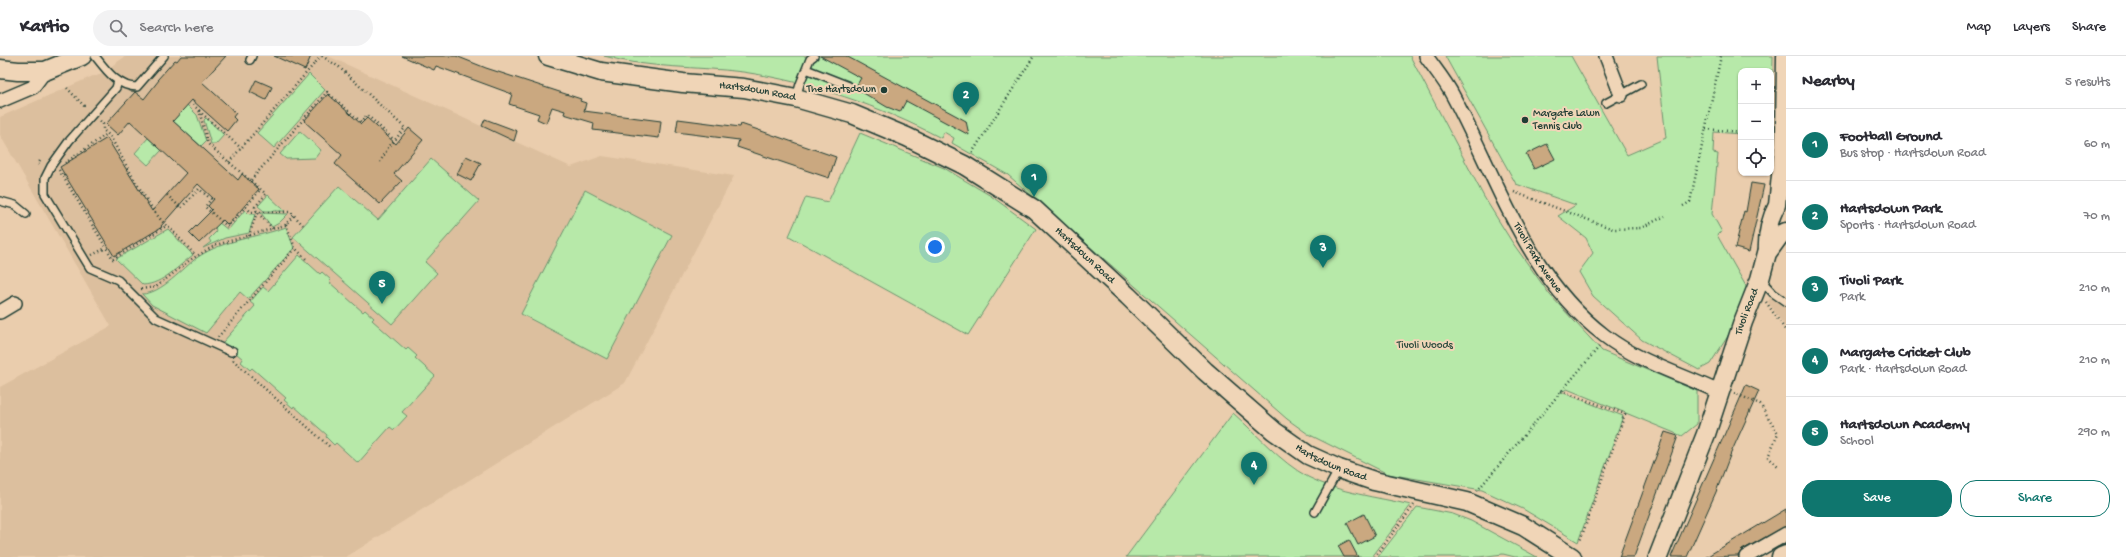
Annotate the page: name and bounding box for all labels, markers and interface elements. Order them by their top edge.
search box [93,10,373,46]
text: Kartio [20,16,69,39]
icon: search [107,17,129,39]
text: Search here [139,19,213,37]
text: Map [1967,19,1991,36]
text: Layers [2013,19,2050,36]
text: Share [2072,19,2106,36]
map controls [1738,68,1774,176]
button: + [1738,68,1774,104]
text: Nearby [1802,72,1855,92]
text: 5 results [2065,75,2110,90]
street label: Hartsdown Road [719,80,798,104]
pin: 2 [953,82,979,115]
place label: The Hartsdown [806,84,877,96]
marker: The Hartsdown [879,85,889,95]
button: − [1738,104,1774,140]
place label: Margate Lawn Tennis Club [1532,108,1600,133]
marker: Margate Lawn Tennis Club [1520,115,1530,125]
text: Football Ground [1840,128,1941,146]
text: 1 [1812,137,1818,152]
text: 60 m [2084,137,2110,152]
button: locate [1738,140,1774,176]
text: Bus stop · Hartsdown Road [1840,146,1986,161]
pin: 1 [1021,164,1047,197]
text: Hartsdown Park [1840,200,1941,218]
text: 2 [1812,209,1818,224]
text: 70 m [2084,209,2110,224]
text: Sports · Hartsdown Road [1840,218,1976,233]
street label: Tivoli Park Avenue [1510,220,1564,296]
street label: Hartsdown Road [1052,225,1118,287]
pin: 3 [1310,235,1336,268]
your location [925,237,945,257]
pin: 5 [369,271,395,304]
text: Tivoli Park [1840,272,1902,290]
text: 3 [1812,281,1818,296]
text: 210 m [2079,281,2110,296]
street label: Tivoli Road [1733,285,1762,337]
text: Park [1840,290,1865,305]
park label: Tivoli Woods [1396,340,1454,352]
text: Margate Cricket Club [1840,344,1971,362]
text: 4 [1812,353,1818,368]
text: 210 m [2079,353,2110,368]
text: Park · Hartsdown Road [1840,362,1966,377]
text: Hartsdown Academy [1840,416,1970,434]
text: 5 [1812,425,1818,440]
text: 290 m [2077,425,2110,440]
text: School [1840,434,1874,449]
street label: Hartsdown Road [1293,442,1370,485]
pin: 4 [1241,452,1267,485]
button: Save [1802,480,1952,517]
button: Share [1960,480,2110,517]

